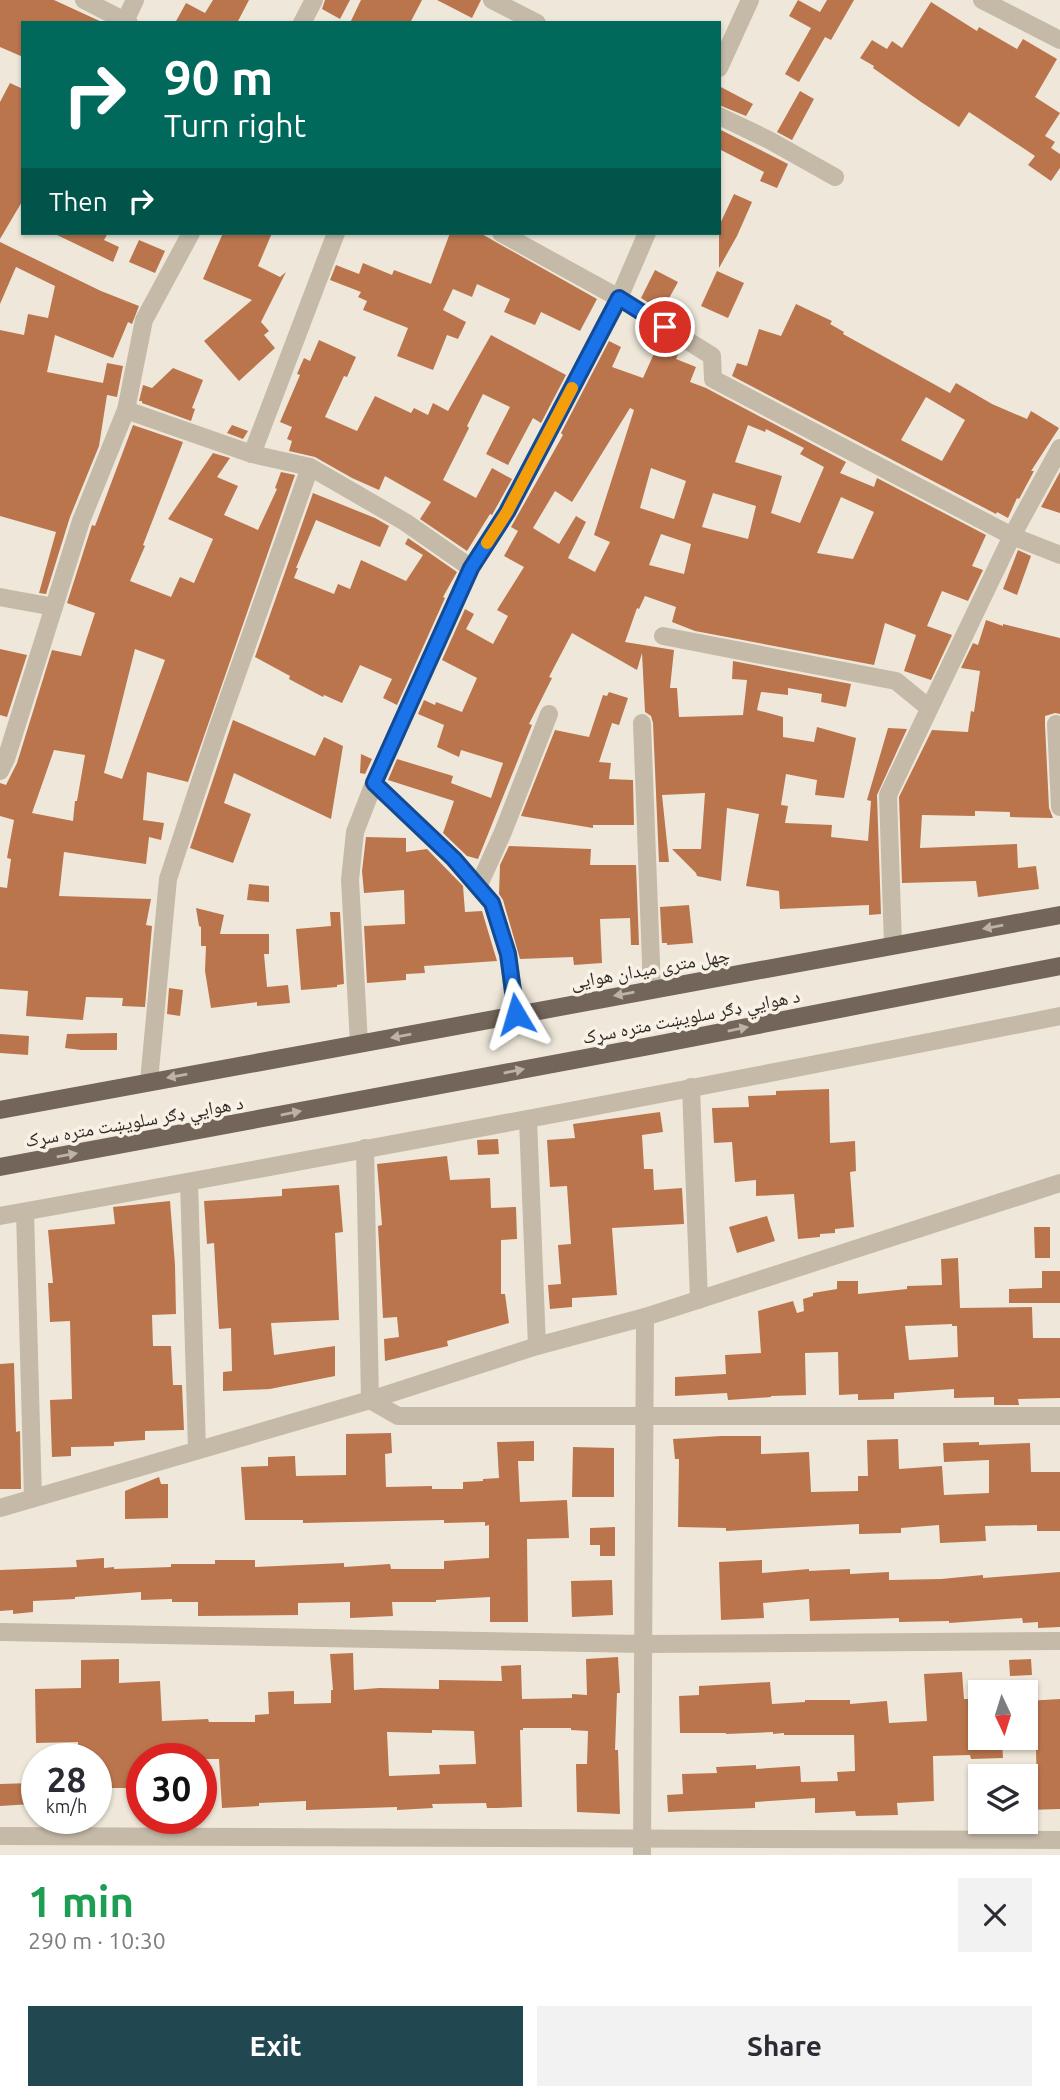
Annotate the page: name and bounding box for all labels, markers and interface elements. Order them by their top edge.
icon: right [49,49,140,140]
text: 90 m [164,49,273,104]
text: Turn right [164,107,306,143]
icon: right [122,182,160,220]
text: Then [49,187,108,216]
pin [635,297,695,357]
icon: arrive [646,308,684,346]
one-way arrow [982,922,1004,933]
street label: چهل متری میدان هوایی [569,943,732,994]
position arrow [479,977,553,1051]
street label: د هوايي ډګر سلویښت متره سړک [580,984,803,1053]
one-way arrow [613,989,635,1000]
one-way arrow [727,1023,749,1034]
one-way arrow [390,1030,412,1041]
one-way arrow [503,1066,525,1077]
one-way arrow [166,1071,188,1082]
street label: د هوايي ډګر سلویښت متره سړک [23,1091,246,1156]
one-way arrow [280,1108,302,1119]
one-way arrow [56,1149,78,1160]
north arrow [968,1680,1038,1750]
map controls [968,1680,1038,1834]
speed limit sign: 30 [126,1743,217,1834]
text: 28 [47,1759,86,1799]
button: layers [968,1764,1038,1834]
text: km/h [46,1796,87,1816]
text: 1 min [28,1878,134,1925]
button: close [958,1878,1032,1952]
text: 290 m · 10:30 [28,1928,166,1953]
button: Exit [28,2006,523,2086]
button: Share [537,2006,1032,2086]

